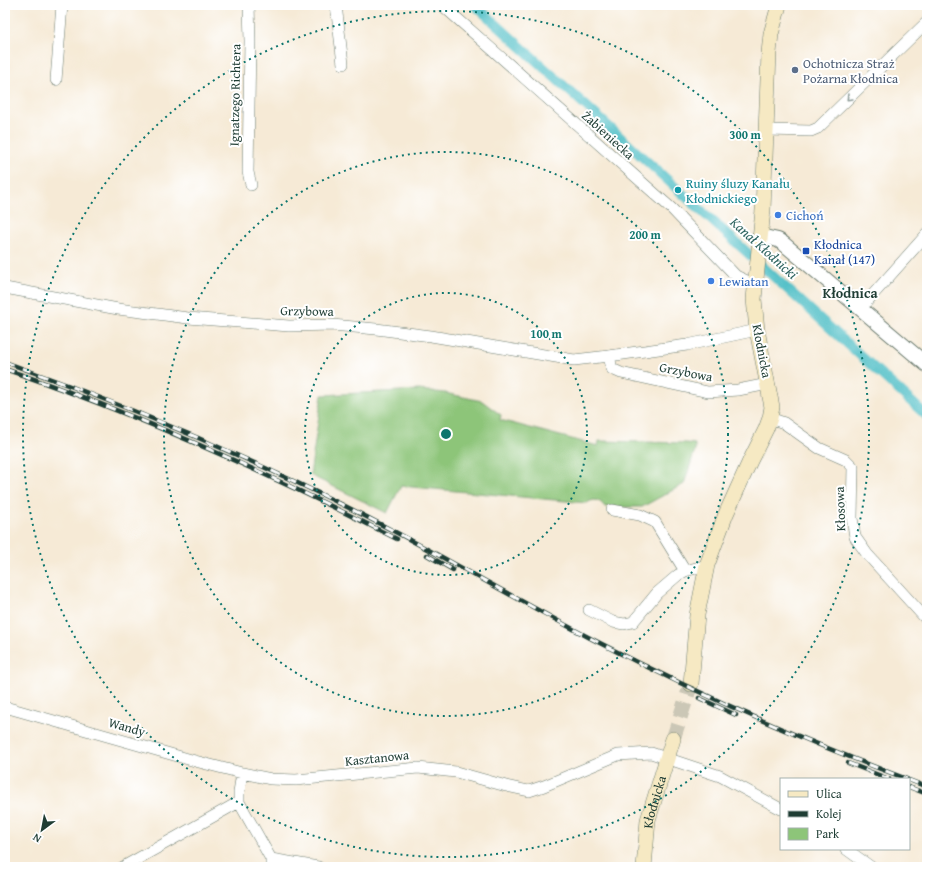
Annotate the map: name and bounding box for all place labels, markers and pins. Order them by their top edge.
place label: Ochotnicza Straż Pożarna Kłodnica [803,54,899,88]
marker: Ochotnicza Straż Pożarna Kłodnica [790,65,800,75]
place label: Ruiny śluzy Kanału Kłodnickiego [686,174,790,208]
marker: Ruiny śluzy Kanału Kłodnickiego [673,185,683,195]
place label: Cichoń [786,206,824,225]
marker: Cichoń [773,210,783,220]
place label: Kłodnica Kanał (147) [814,235,875,269]
marker: Kłodnica Kanał (147) [801,246,811,256]
place label: Lewiatan [719,272,769,291]
marker: Lewiatan [706,276,716,286]
centre of rings [439,427,453,441]

